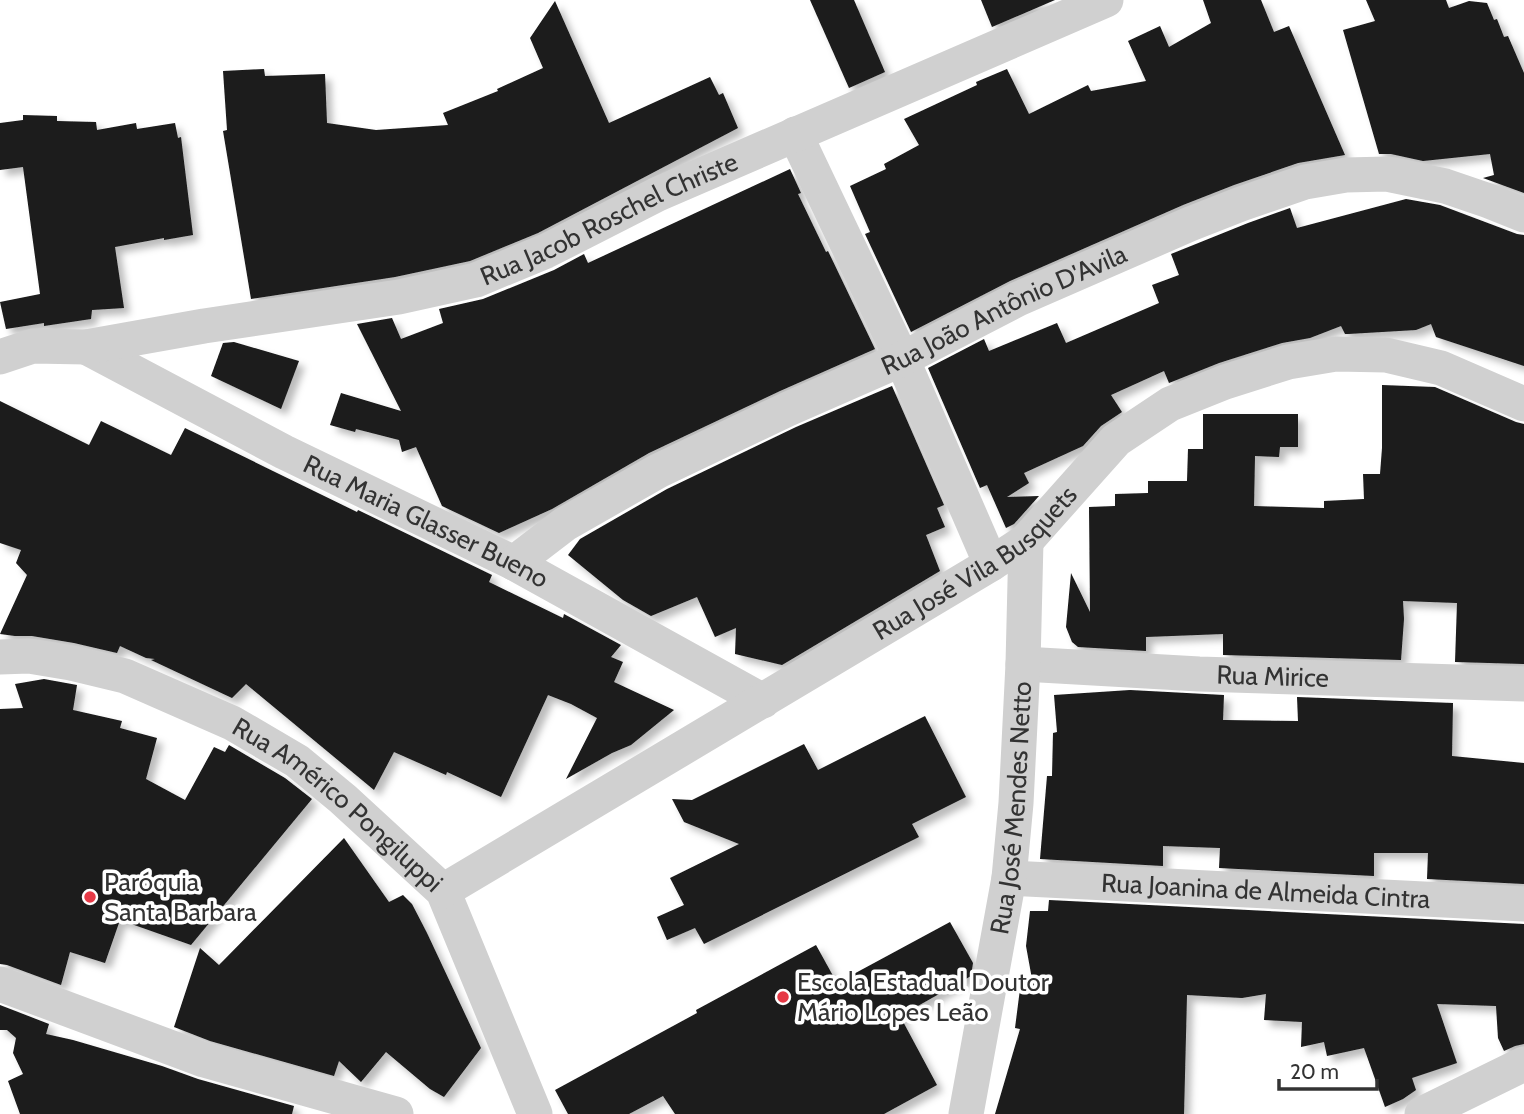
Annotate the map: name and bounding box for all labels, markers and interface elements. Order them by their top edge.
street label: Rua Jacob Roschel Christe [475,145,743,292]
street label: Rua João Antônio D'Avila [876,237,1132,382]
street label: Rua Maria Glasser Bueno [298,448,554,595]
street label: Rua José Vila Busquets [867,479,1084,647]
street label: Rua Mirice [1216,659,1329,694]
street label: Rua José Mendes Netto [983,681,1038,937]
street label: Rua Américo Pongiluppi [227,711,449,899]
place label: Paróquia Santa Barbara [104,866,257,928]
street label: Rua Joanina de Almeida Cintra [1100,867,1431,915]
marker: Paróquia Santa Barbara [82,889,98,905]
place label: Escola Estadual Doutor Mário Lopes Leão [797,966,1050,1028]
marker: Escola Estadual Doutor Mário Lopes Leão [775,989,791,1005]
scale bar [1279,1048,1377,1092]
text: 20 m [1290,1059,1339,1084]

